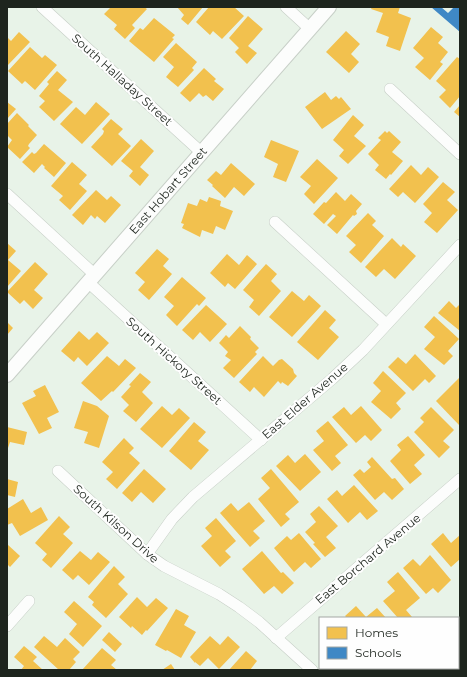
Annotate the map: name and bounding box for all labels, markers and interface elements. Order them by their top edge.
street label: South Halladay Street [69,30,176,129]
street label: East Hobart Street [126,144,210,237]
street label: South Hickory Street [123,314,225,408]
street label: East Elder Avenue [259,359,351,442]
street label: South Kilson Drive [70,481,162,566]
street label: East Borchard Avenue [312,510,424,607]
legend [319,617,459,669]
text: Homes [355,625,398,640]
text: Schools [355,645,401,660]

